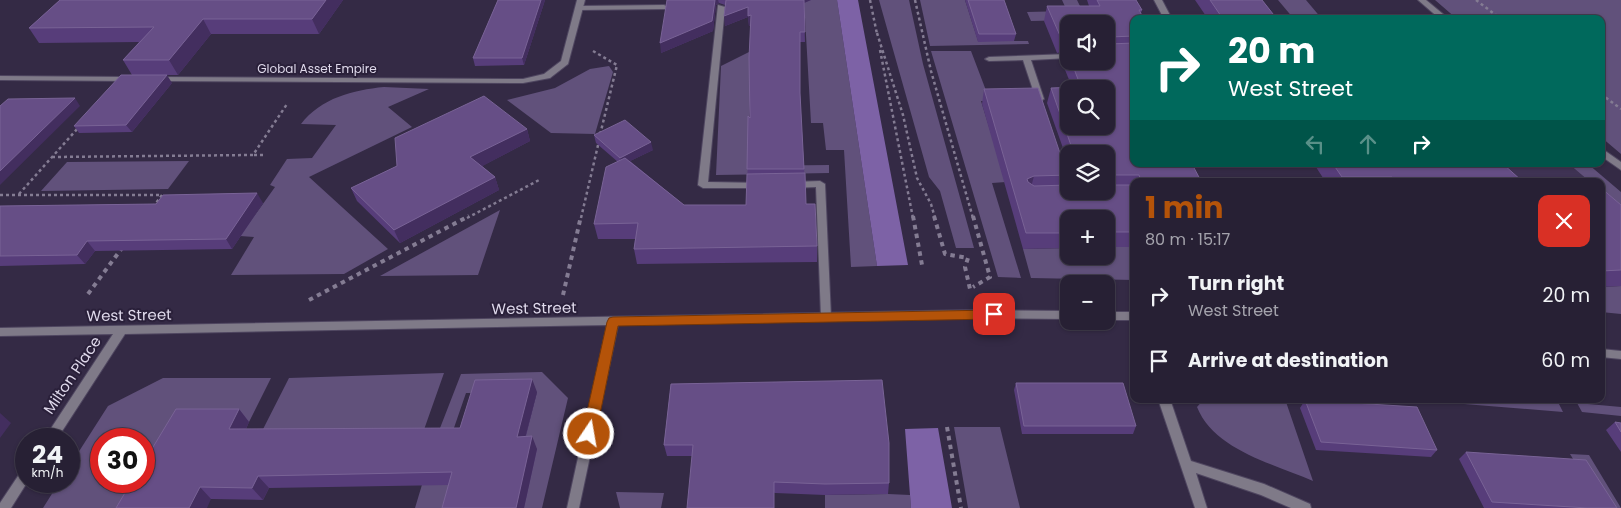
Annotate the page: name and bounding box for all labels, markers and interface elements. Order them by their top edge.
map controls [1060,15,1115,330]
button: sound [1060,15,1115,70]
text: 20 m [1228,26,1315,75]
icon: right [1145,35,1210,100]
street label: Global Asset Empire [257,60,377,77]
text: West Street [1228,73,1353,104]
button: search [1060,80,1115,135]
icon: left [1301,130,1329,158]
icon: ahead [1354,130,1382,158]
icon: right [1407,130,1435,158]
button: layers [1060,145,1115,200]
text: 1 min [1145,186,1223,229]
button: close [1538,195,1590,247]
button: + [1060,210,1115,265]
text: 80 m · 15:17 [1145,228,1230,251]
text: Turn right [1188,270,1284,297]
button: − [1060,275,1115,330]
icon: right [1145,282,1173,310]
text: 20 m [1542,282,1590,309]
pin [973,293,1015,335]
street label: West Street [491,297,577,319]
text: West Street [1188,299,1279,322]
icon: arrive [980,300,1008,328]
street label: West Street [86,304,172,326]
street label: Milton Place [38,332,106,418]
icon: arrive [1145,347,1173,375]
text: Arrive at destination [1188,347,1389,374]
text: 60 m [1541,347,1590,374]
position arrow [562,407,614,459]
speed limit sign: 30 [90,428,155,493]
text: 24 [32,437,63,472]
text: km/h [32,464,63,481]

